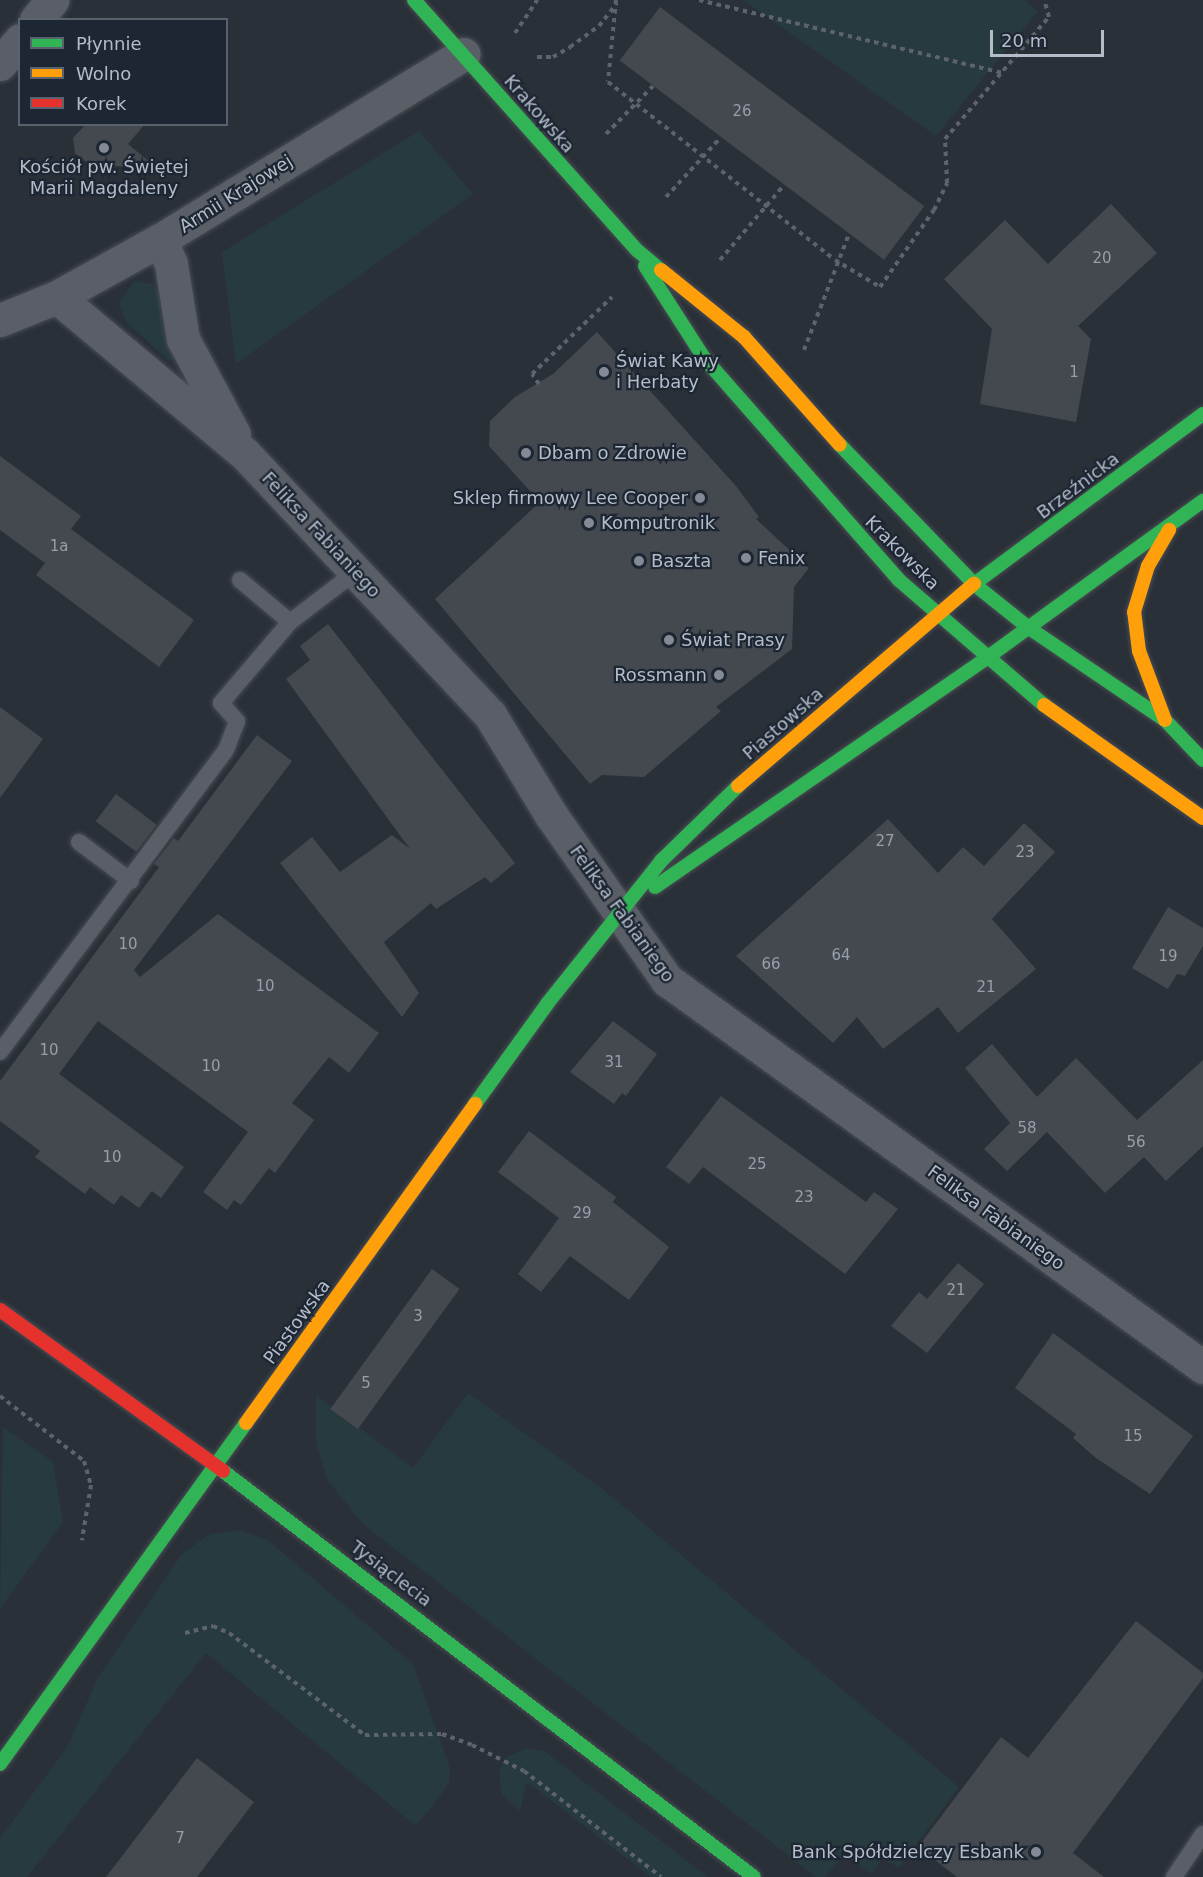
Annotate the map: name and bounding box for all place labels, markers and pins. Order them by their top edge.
marker: Kościół pw. Świętej Marii Magdaleny [97,141,111,155]
place label: Kościół pw. Świętej Marii Magdaleny [19,157,189,200]
place label: Świat Kawy i Herbaty [616,351,719,394]
marker: Świat Kawy i Herbaty [597,365,611,379]
place label: Dbam o Zdrowie [538,442,687,464]
marker: Dbam o Zdrowie [519,446,533,460]
place label: Sklep firmowy Lee Cooper [453,487,688,509]
marker: Sklep firmowy Lee Cooper [693,491,707,505]
place label: Komputronik [601,512,715,534]
marker: Komputronik [582,516,596,530]
place label: Fenix [758,547,806,569]
place label: Baszta [651,550,711,572]
marker: Fenix [739,551,753,565]
marker: Baszta [632,554,646,568]
place label: Świat Prasy [681,629,785,651]
marker: Świat Prasy [662,633,676,647]
place label: Rossmann [614,664,707,686]
marker: Rossmann [712,668,726,682]
place label: Bank Spółdzielczy Esbank [791,1841,1024,1863]
marker: Bank Spółdzielczy Esbank [1029,1845,1043,1859]

